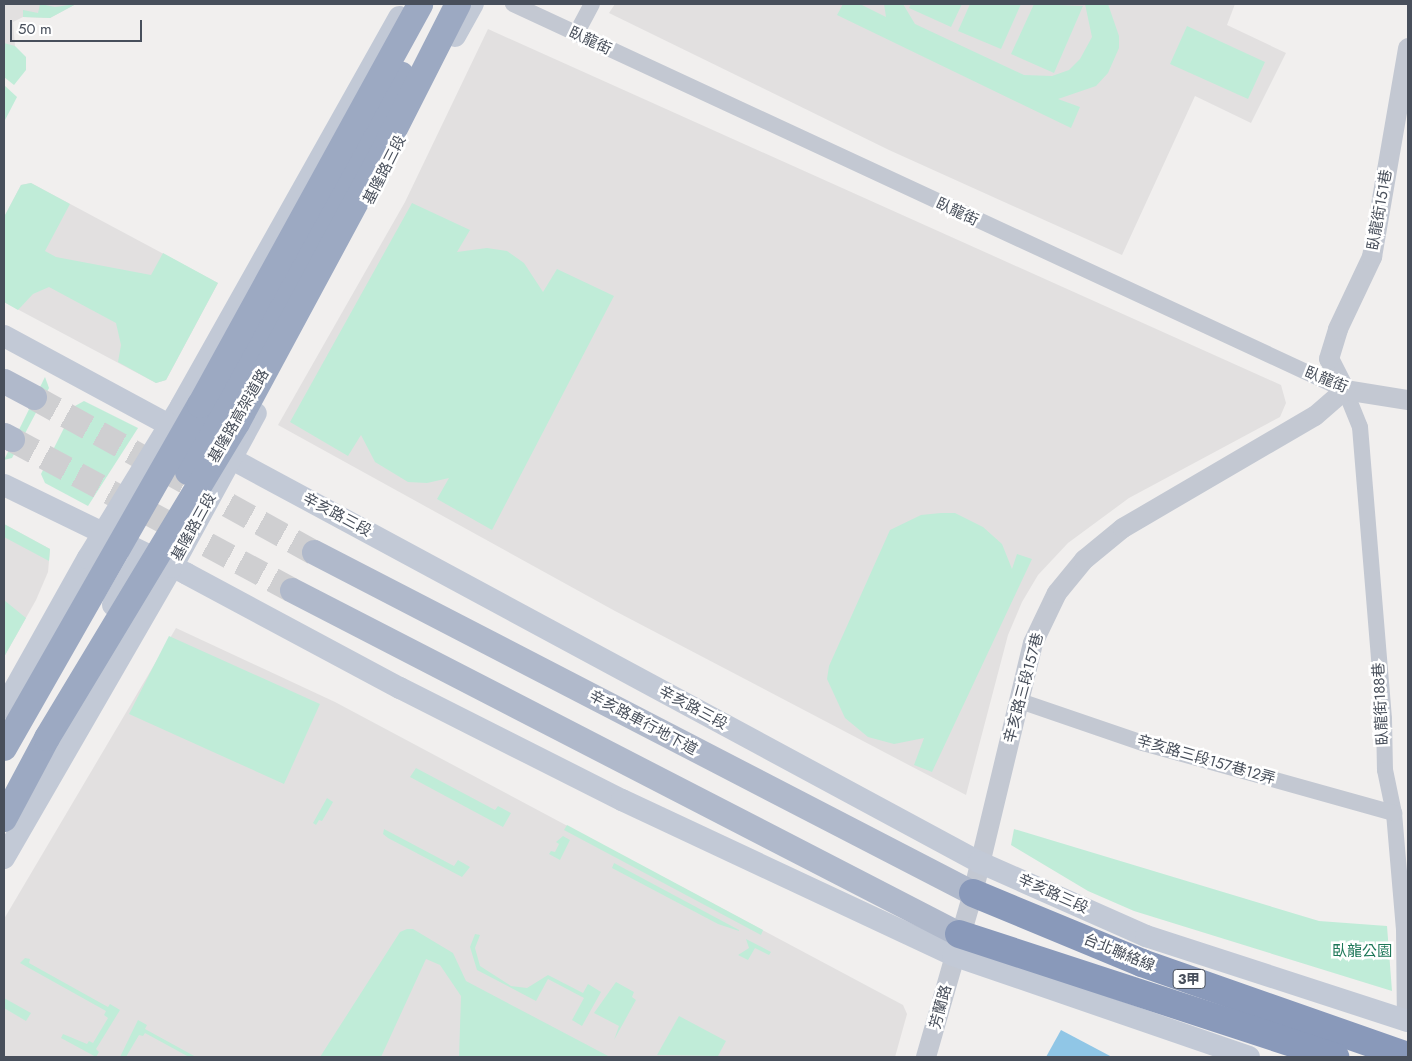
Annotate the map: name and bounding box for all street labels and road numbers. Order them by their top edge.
street label: 臥龍街 [566,23,614,59]
street label: 基隆路三段 [360,133,410,207]
street label: 臥龍街151巷 [1364,168,1396,252]
street label: 臥龍街 [933,194,981,230]
street label: 臥龍街 [1302,363,1350,397]
street label: 基隆路高架道路 [205,366,273,466]
street label: 辛亥路三段 [300,489,374,541]
street label: 基隆路三段 [168,490,220,564]
street label: 辛亥路三段157巷 [1001,631,1047,745]
street label: 臥龍街188巷 [1370,662,1392,746]
street label: 辛亥路三段 [656,682,730,734]
street label: 辛亥路車行地下道 [586,687,700,759]
street label: 辛亥路三段157巷12弄 [1135,732,1277,788]
street label: 辛亥路三段 [1015,871,1091,917]
street label: 台北聯絡線 [1081,931,1157,975]
road number: 3甲 [1172,968,1206,991]
street label: 芳蘭路 [926,983,956,1031]

